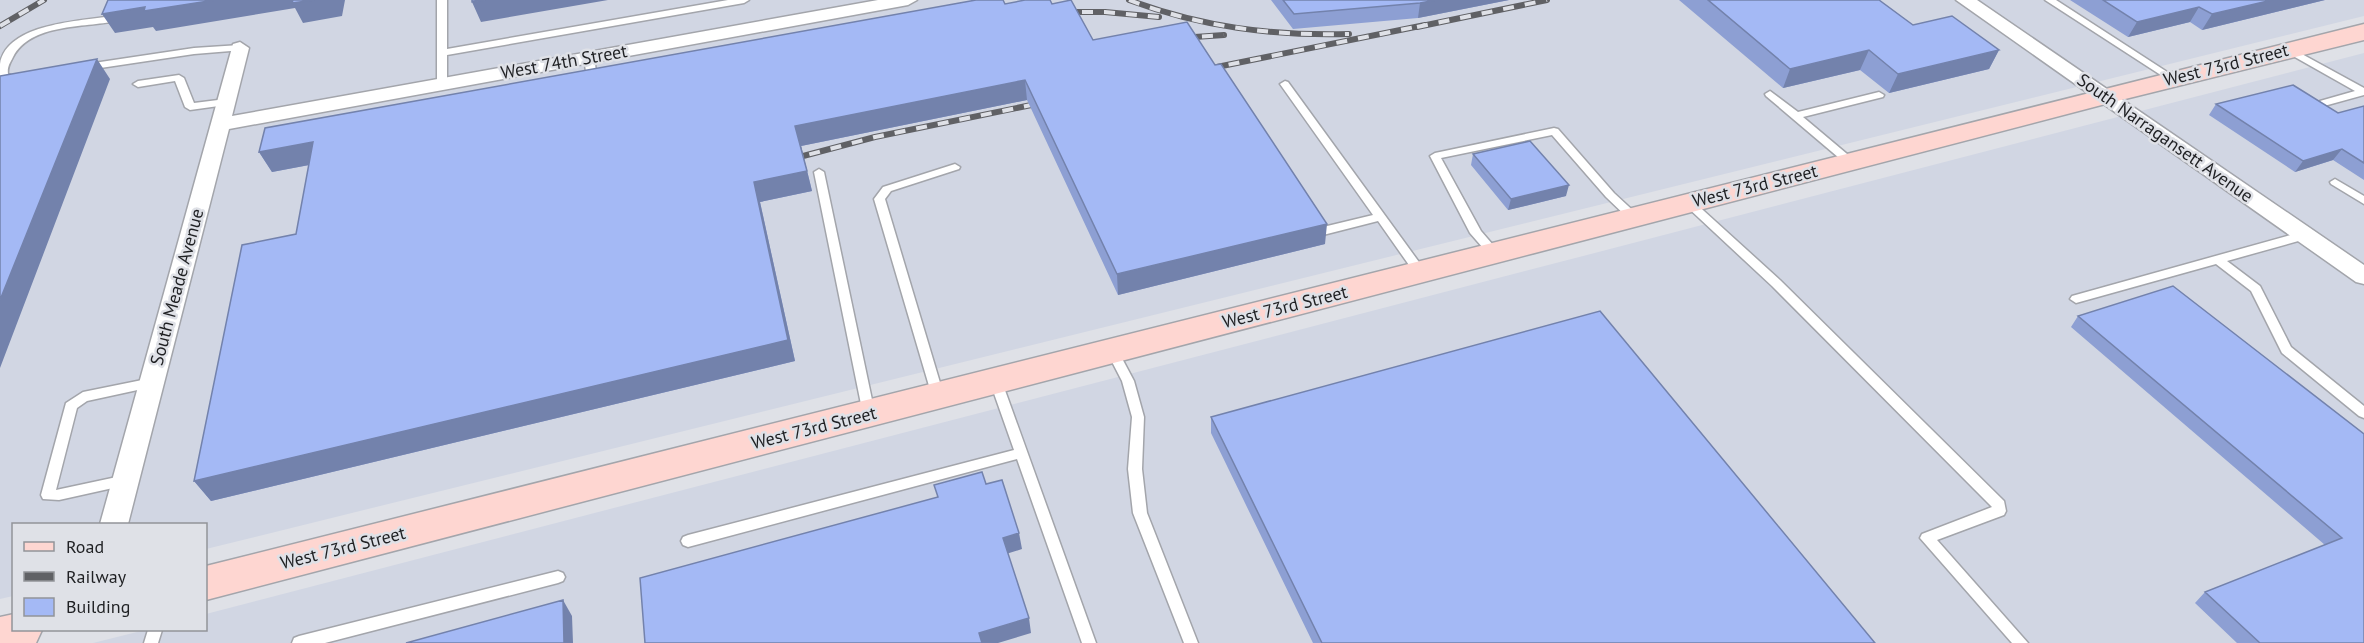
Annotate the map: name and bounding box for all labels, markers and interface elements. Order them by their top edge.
street label: West 73rd Street [2161,38,2291,91]
street label: West 74th Street [499,39,629,84]
street label: South Narragansett Avenue [2073,68,2258,207]
street label: West 73rd Street [1690,159,1820,212]
street label: South Meade Avenue [145,206,208,368]
street label: West 73rd Street [1220,280,1350,333]
street label: West 73rd Street [749,401,879,454]
street label: West 73rd Street [278,521,408,574]
legend [12,523,207,631]
text: Road [66,535,104,558]
text: Railway [66,565,127,588]
text: Building [66,595,130,618]

